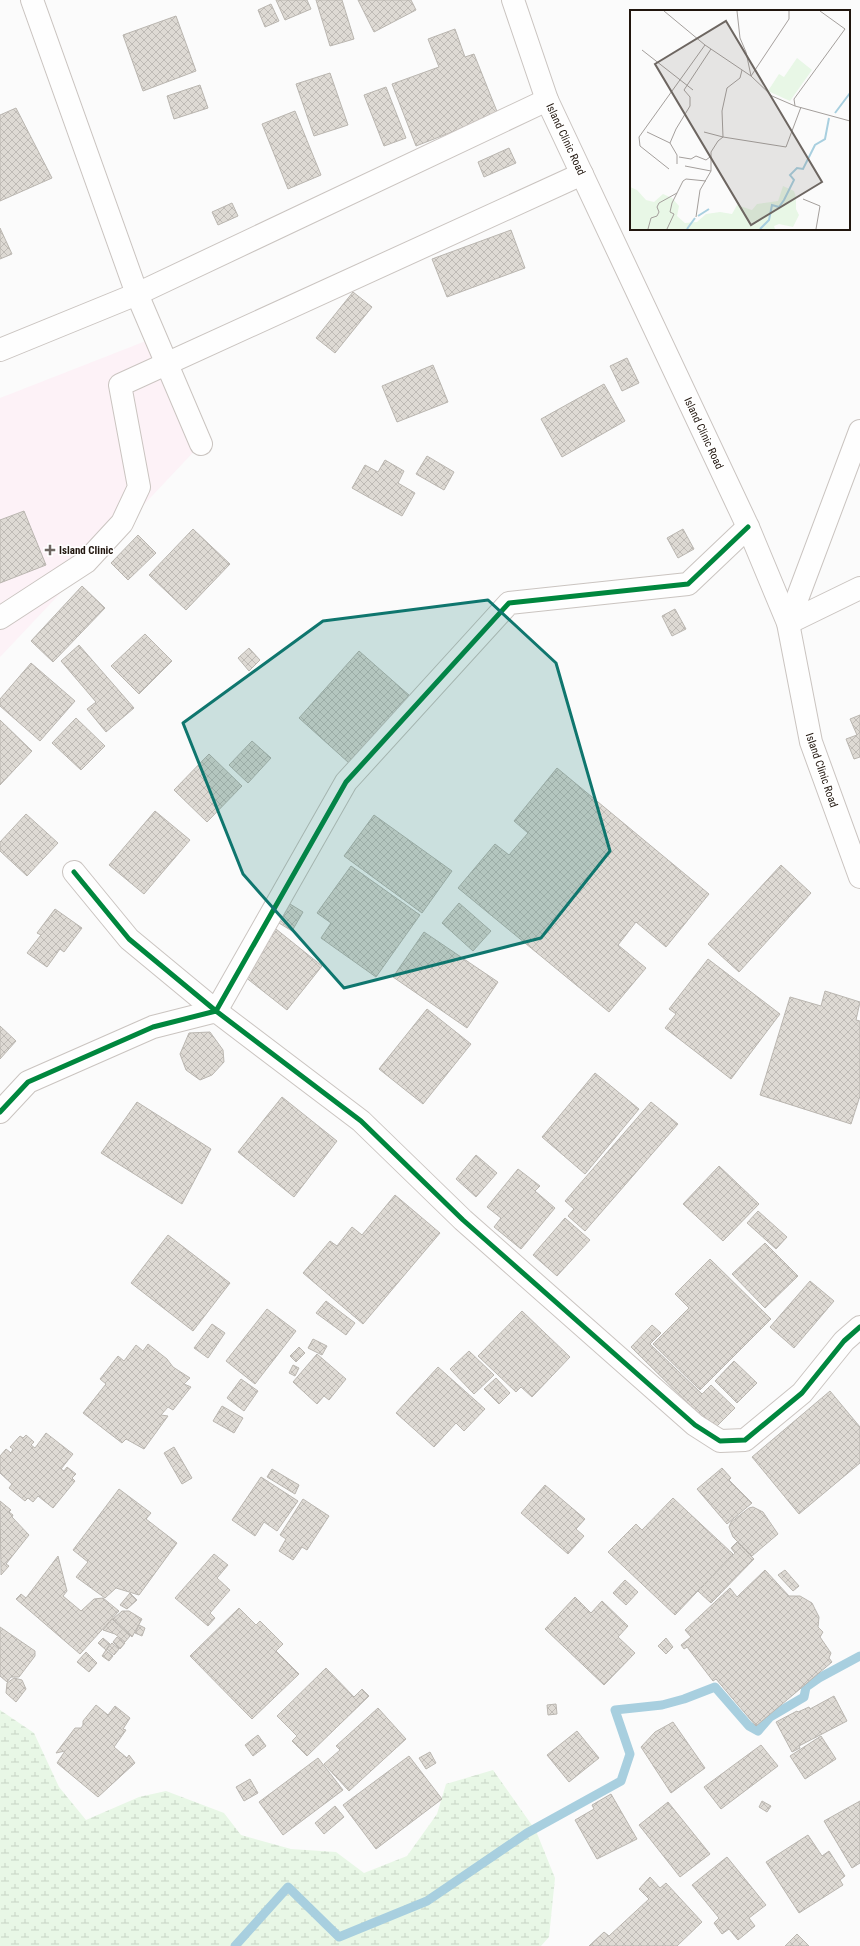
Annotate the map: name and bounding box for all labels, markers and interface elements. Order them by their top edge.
inset map [630,10,850,230]
street label: Island Clinic Road [543,101,588,177]
street label: Island Clinic Road [681,395,726,471]
marker: Island Clinic [44,544,56,556]
place label: Island Clinic [59,544,113,557]
street label: Island Clinic Road [803,731,840,809]

